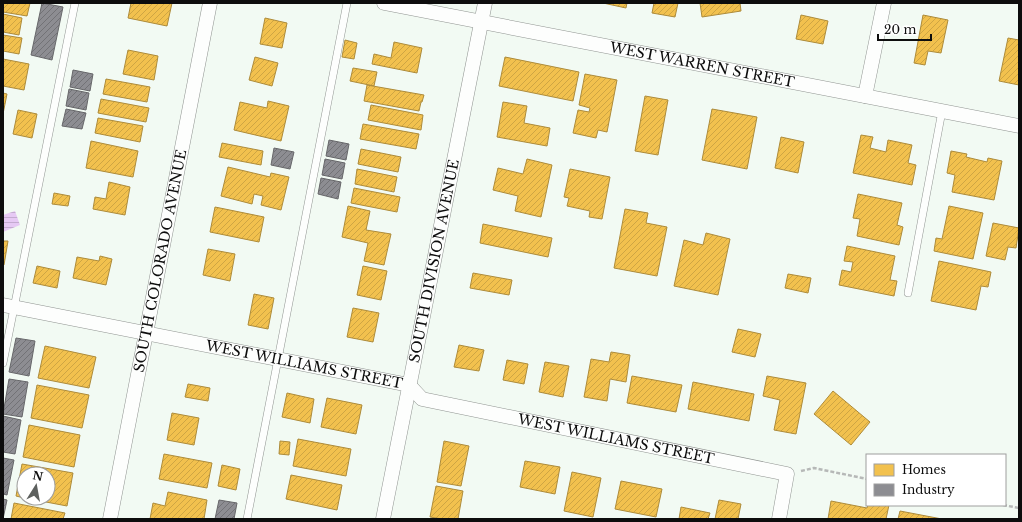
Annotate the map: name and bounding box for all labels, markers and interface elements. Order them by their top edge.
scale bar [878,16,931,42]
text: 20 m [884,22,916,37]
street label: WEST WARREN STREET [607,38,796,91]
street label: SOUTH COLORADO AVENUE [130,148,190,374]
street label: SOUTH DIVISION AVENUE [405,158,463,364]
street label: WEST WILLIAMS STREET [203,336,404,393]
street label: WEST WILLIAMS STREET [515,410,716,468]
legend [866,454,1006,506]
text: Homes [902,462,946,477]
north arrow [16,466,56,506]
text: N [31,468,45,484]
text: Industry [902,482,955,497]

